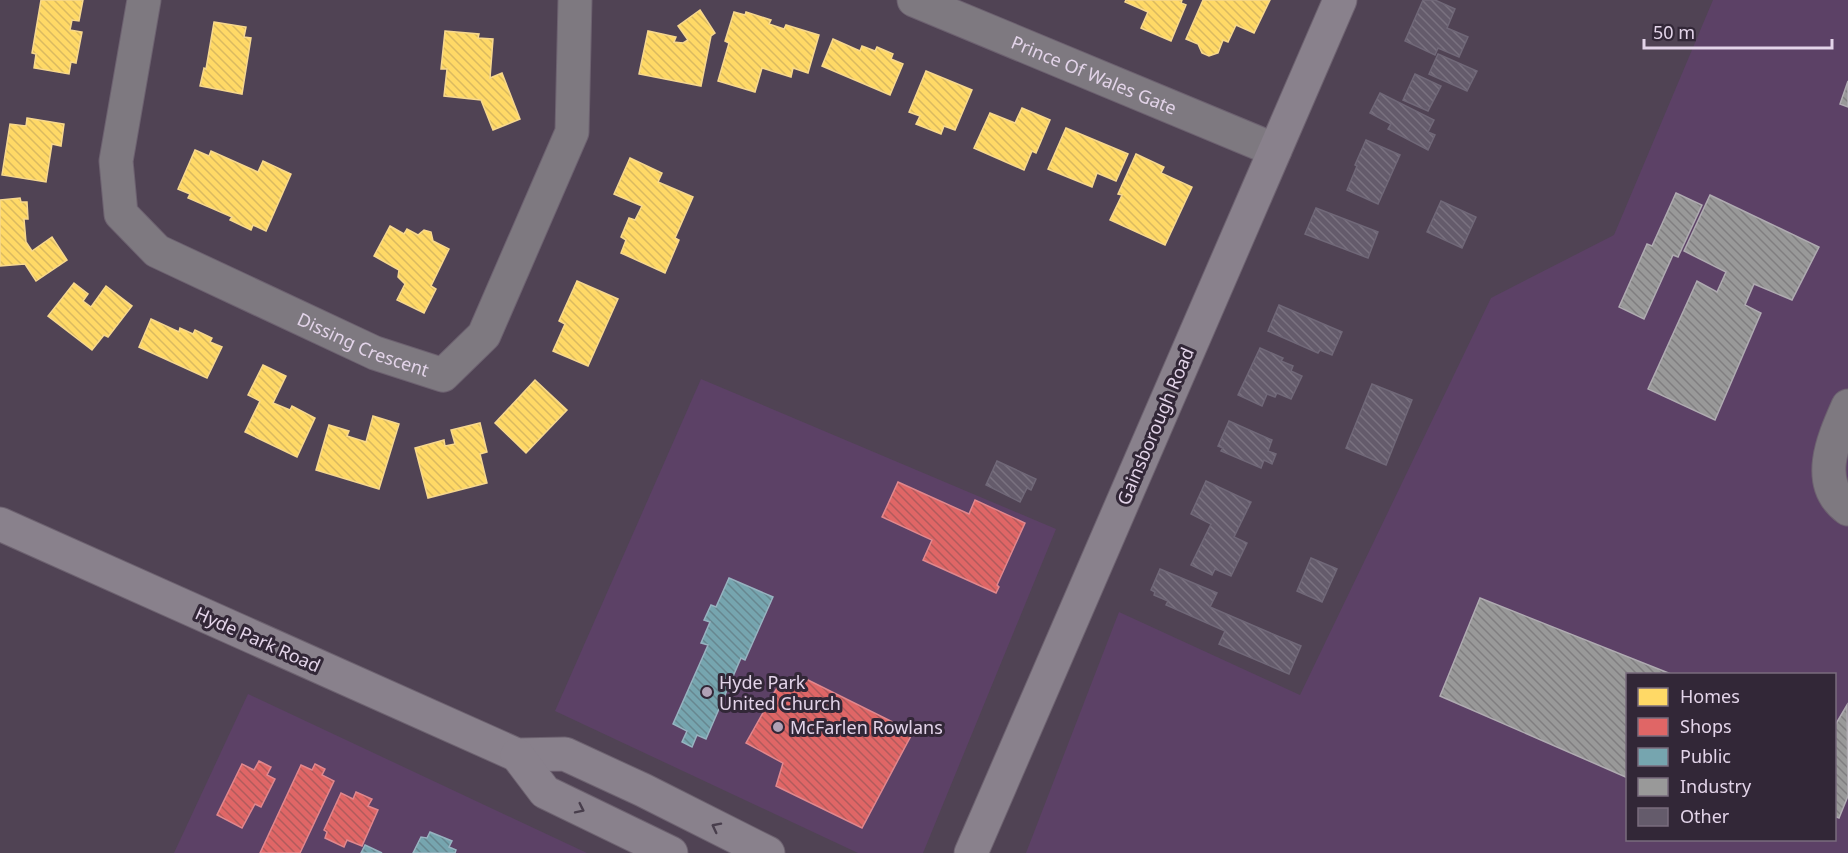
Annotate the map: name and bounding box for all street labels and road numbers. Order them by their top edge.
street label: Prince Of Wales Gate [1008,30,1180,120]
street label: Dissing Crescent [294,306,433,382]
street label: Gainsborough Road [1111,344,1199,508]
street label: Hyde Park Road [192,601,324,677]

